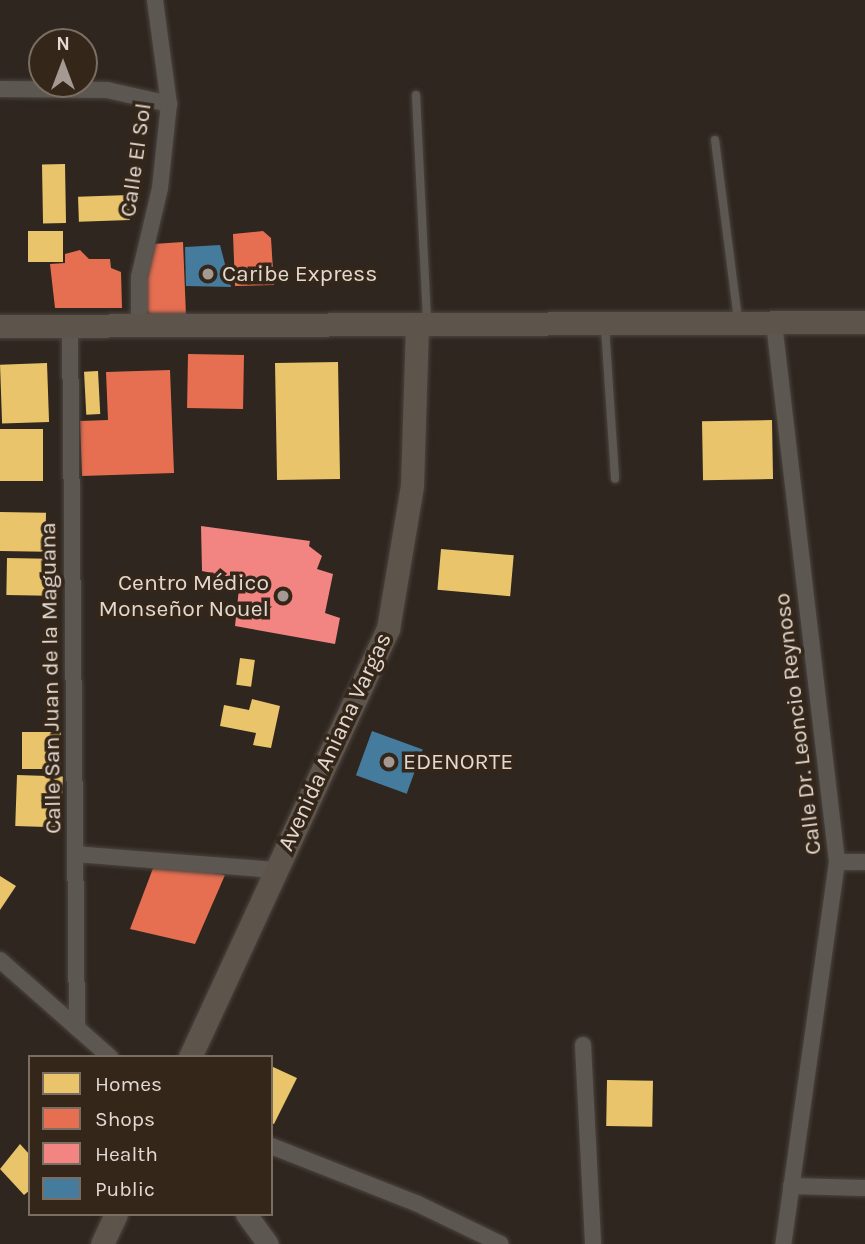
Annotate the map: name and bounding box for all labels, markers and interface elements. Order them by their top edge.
north arrow [28,28,98,98]
text: N [56,33,70,55]
street label: Calle El Sol [114,101,158,219]
place label: Caribe Express [222,260,377,288]
marker: Caribe Express [200,266,216,282]
street label: Calle San Juan de la Maguana [34,522,68,834]
place label: Centro Médico Monseñor Nouel [98,569,269,623]
marker: Centro Médico Monseñor Nouel [275,588,291,604]
street label: Calle Dr. Leoncio Reynoso [768,592,828,856]
street label: Avenida Aniana Vargas [272,628,398,856]
place label: EDENORTE [403,748,513,776]
marker: EDENORTE [381,754,397,770]
legend [28,1055,273,1216]
text: Homes [95,1072,162,1096]
text: Shops [95,1107,155,1131]
text: Health [95,1142,158,1166]
text: Public [95,1177,155,1201]

